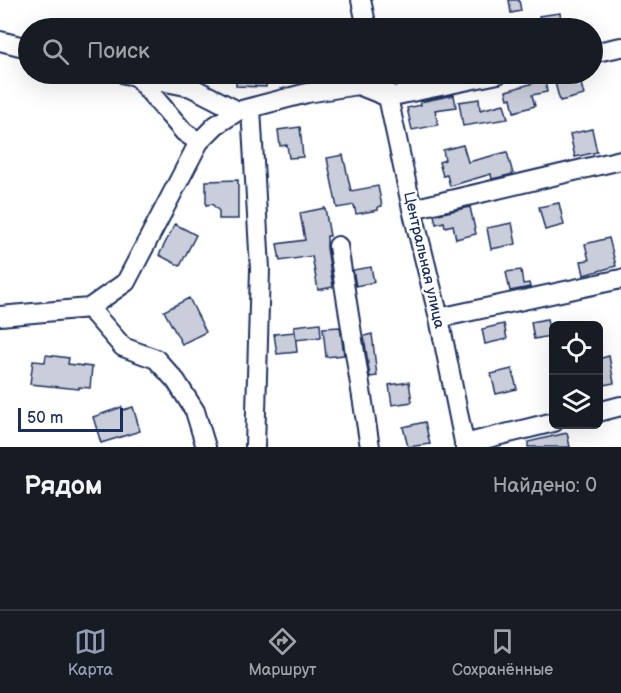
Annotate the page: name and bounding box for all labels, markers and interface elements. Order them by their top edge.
search box [18,18,603,84]
icon: search [39,35,72,68]
text: Поиск [87,38,150,65]
street label: Центральная улица [399,190,449,330]
map controls [549,321,603,429]
button: locate [549,321,603,375]
button: layers [549,375,603,429]
scale bar [18,405,123,432]
text: 50 m [27,409,63,428]
text: Рядом [24,471,102,502]
text: Найдено: 0 [493,474,597,498]
tab: Карта [68,625,113,680]
tab: Маршрут [248,625,317,680]
tab: Сохранённые [452,625,553,680]

